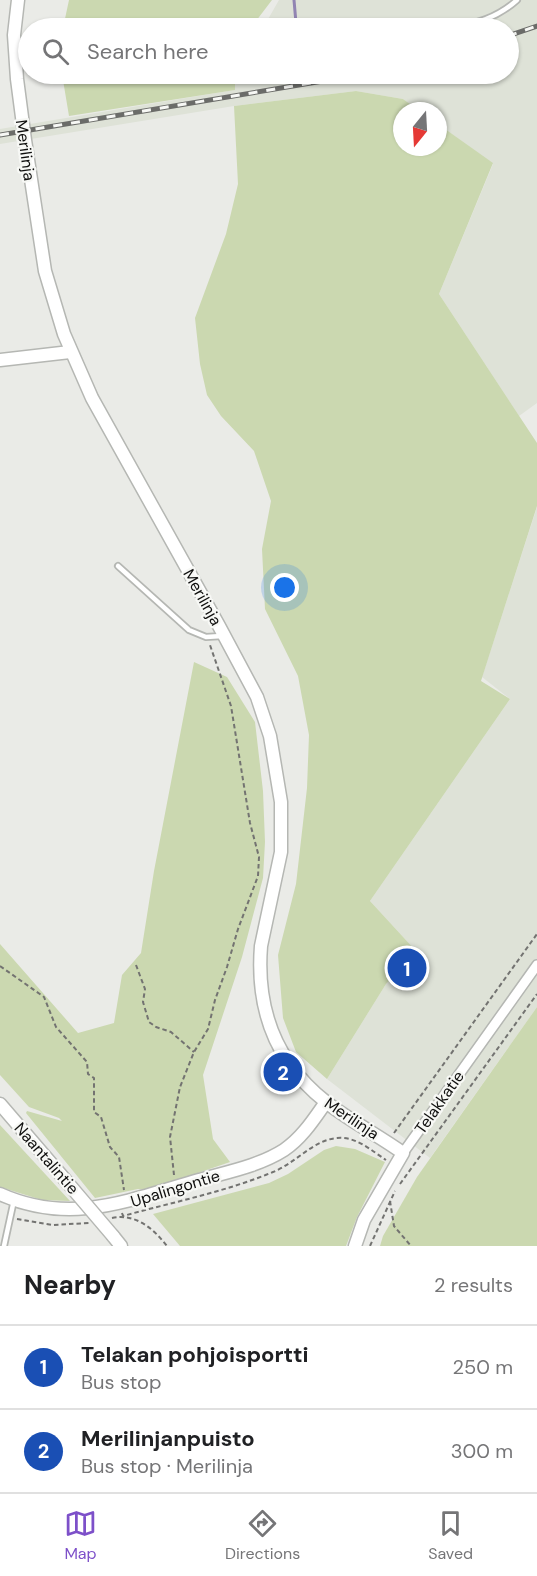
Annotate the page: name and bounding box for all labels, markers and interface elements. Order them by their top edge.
search box [18,18,519,84]
icon: search [39,35,72,68]
text: Search here [87,37,208,66]
north arrow [393,102,447,156]
street label: Merilinja [11,118,40,182]
street label: Merilinja [178,565,227,629]
your location [270,573,299,602]
pin: 1 [388,946,426,990]
pin: 2 [264,1050,302,1094]
street label: Telakkatie [410,1067,469,1138]
street label: Merilinja [320,1093,383,1144]
street label: Naantalintie [10,1118,84,1199]
street label: Upalingontie [128,1165,222,1212]
text: Nearby [24,1268,116,1302]
text: 2 results [434,1272,513,1298]
text: Telakan pohjoisportti [81,1340,309,1369]
text: 1 [40,1354,47,1380]
text: 250 m [452,1354,513,1380]
text: Bus stop [81,1369,161,1395]
text: Merilinjanpuisto [81,1424,255,1453]
text: 2 [38,1438,49,1464]
text: 300 m [451,1438,513,1464]
text: Bus stop · Merilinja [81,1453,253,1479]
tab: Map [64,1507,97,1564]
tab: Directions [225,1507,300,1564]
tab: Saved [428,1507,473,1564]

